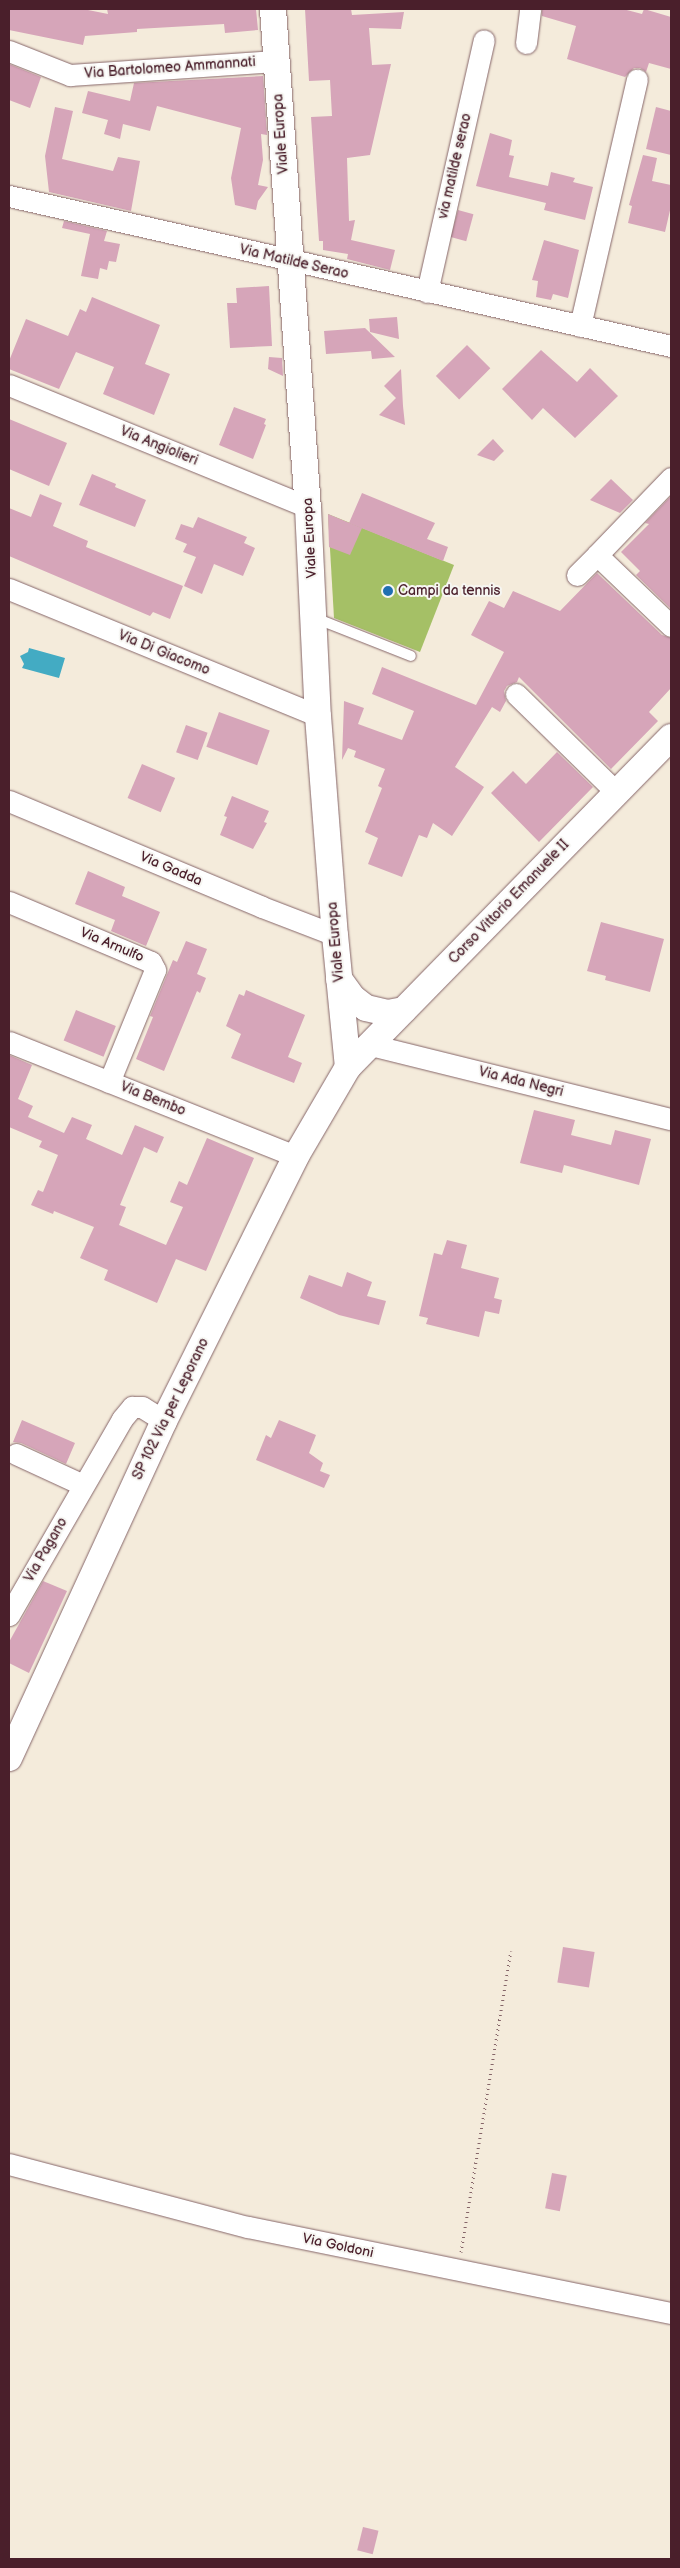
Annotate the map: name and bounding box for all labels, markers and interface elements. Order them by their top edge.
street label: Via Bartolomeo Ammannati [84,54,256,82]
street label: Viale Europa [270,93,292,175]
street label: via matilde serao [435,112,475,220]
street label: Via Matilde Serao [238,241,350,283]
street label: Via Angiolieri [118,423,200,469]
street label: Viale Europa [300,497,320,579]
place label: Campi da tennis [398,583,501,599]
marker: Campi da tennis [382,585,394,597]
street label: Via Di Giacomo [116,627,212,679]
street label: Corso Vittorio Emanuele II [445,836,573,968]
street label: Via Gadda [137,848,205,890]
street label: Viale Europa [324,901,348,983]
street label: Via Arnulfo [78,924,146,966]
street label: Via Ada Negri [477,1063,565,1101]
street label: Via Bembo [118,1078,188,1120]
street label: SP 102 Via per Leporano [129,1335,213,1483]
street label: Via Pagano [21,1515,71,1585]
street label: Via Goldoni [301,2230,375,2262]

